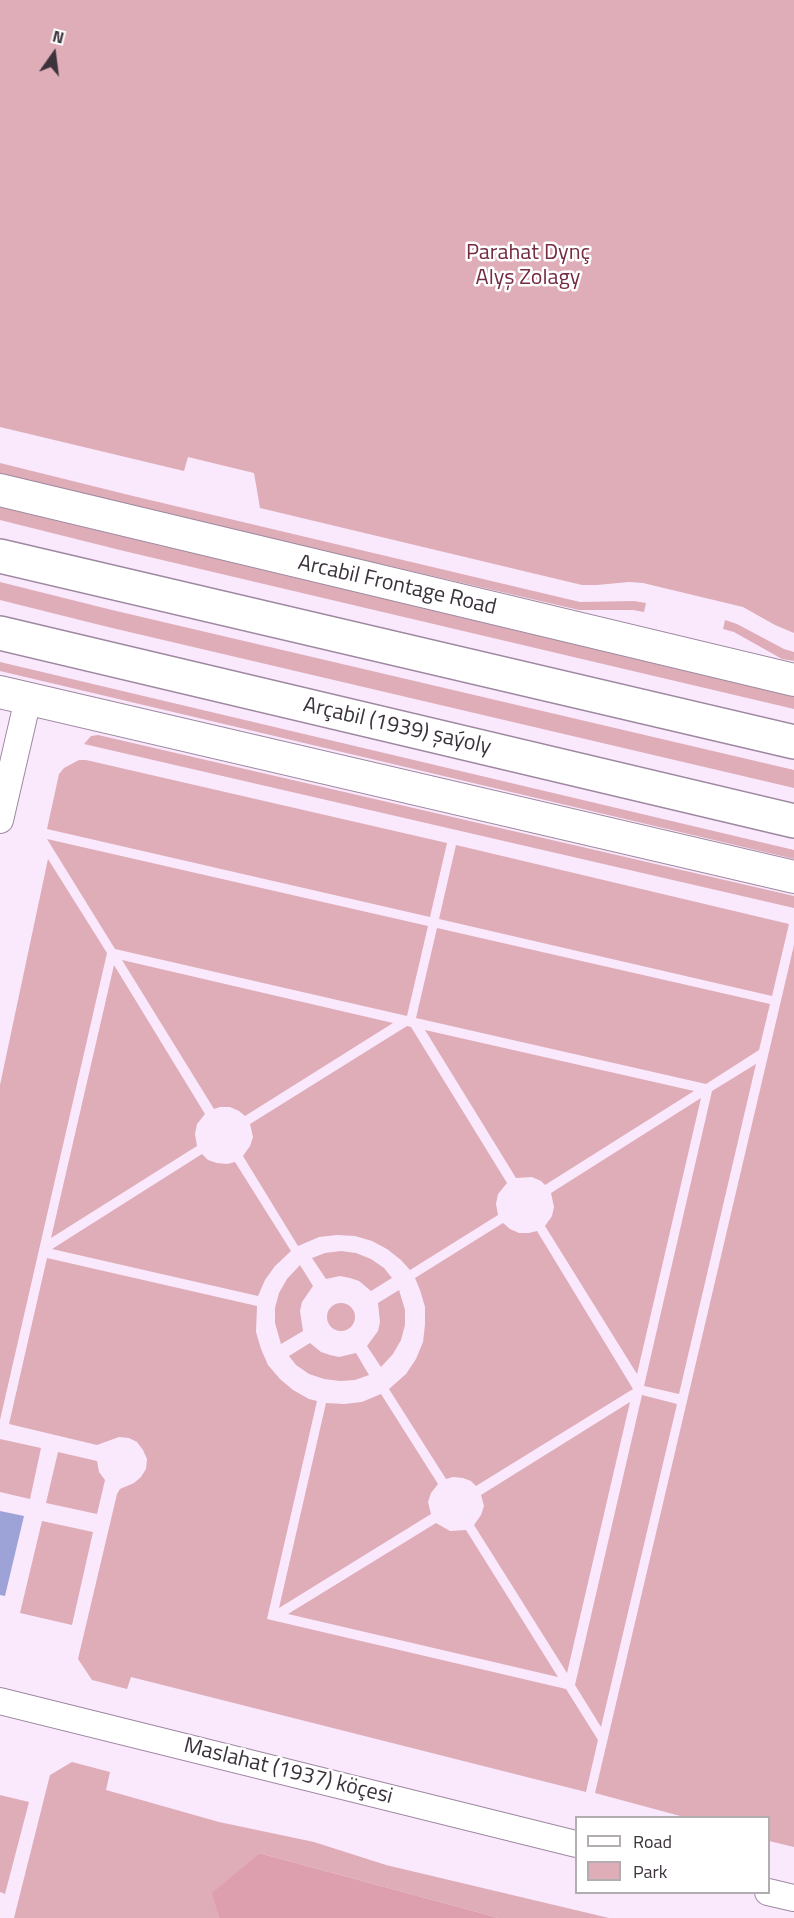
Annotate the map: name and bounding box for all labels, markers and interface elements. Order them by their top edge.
north arrow [24,24,84,84]
text: N [50,24,67,50]
park label: Parahat Dynç Alyş Zolagy [466,241,590,292]
street label: Arcabil Frontage Road [295,550,499,622]
street label: Arçabil (1939) şaýoly [300,693,494,761]
street label: Maslahat (1937) köçesi [181,1733,395,1811]
legend [575,1816,770,1894]
text: Road [633,1828,672,1855]
text: Park [633,1858,667,1885]

